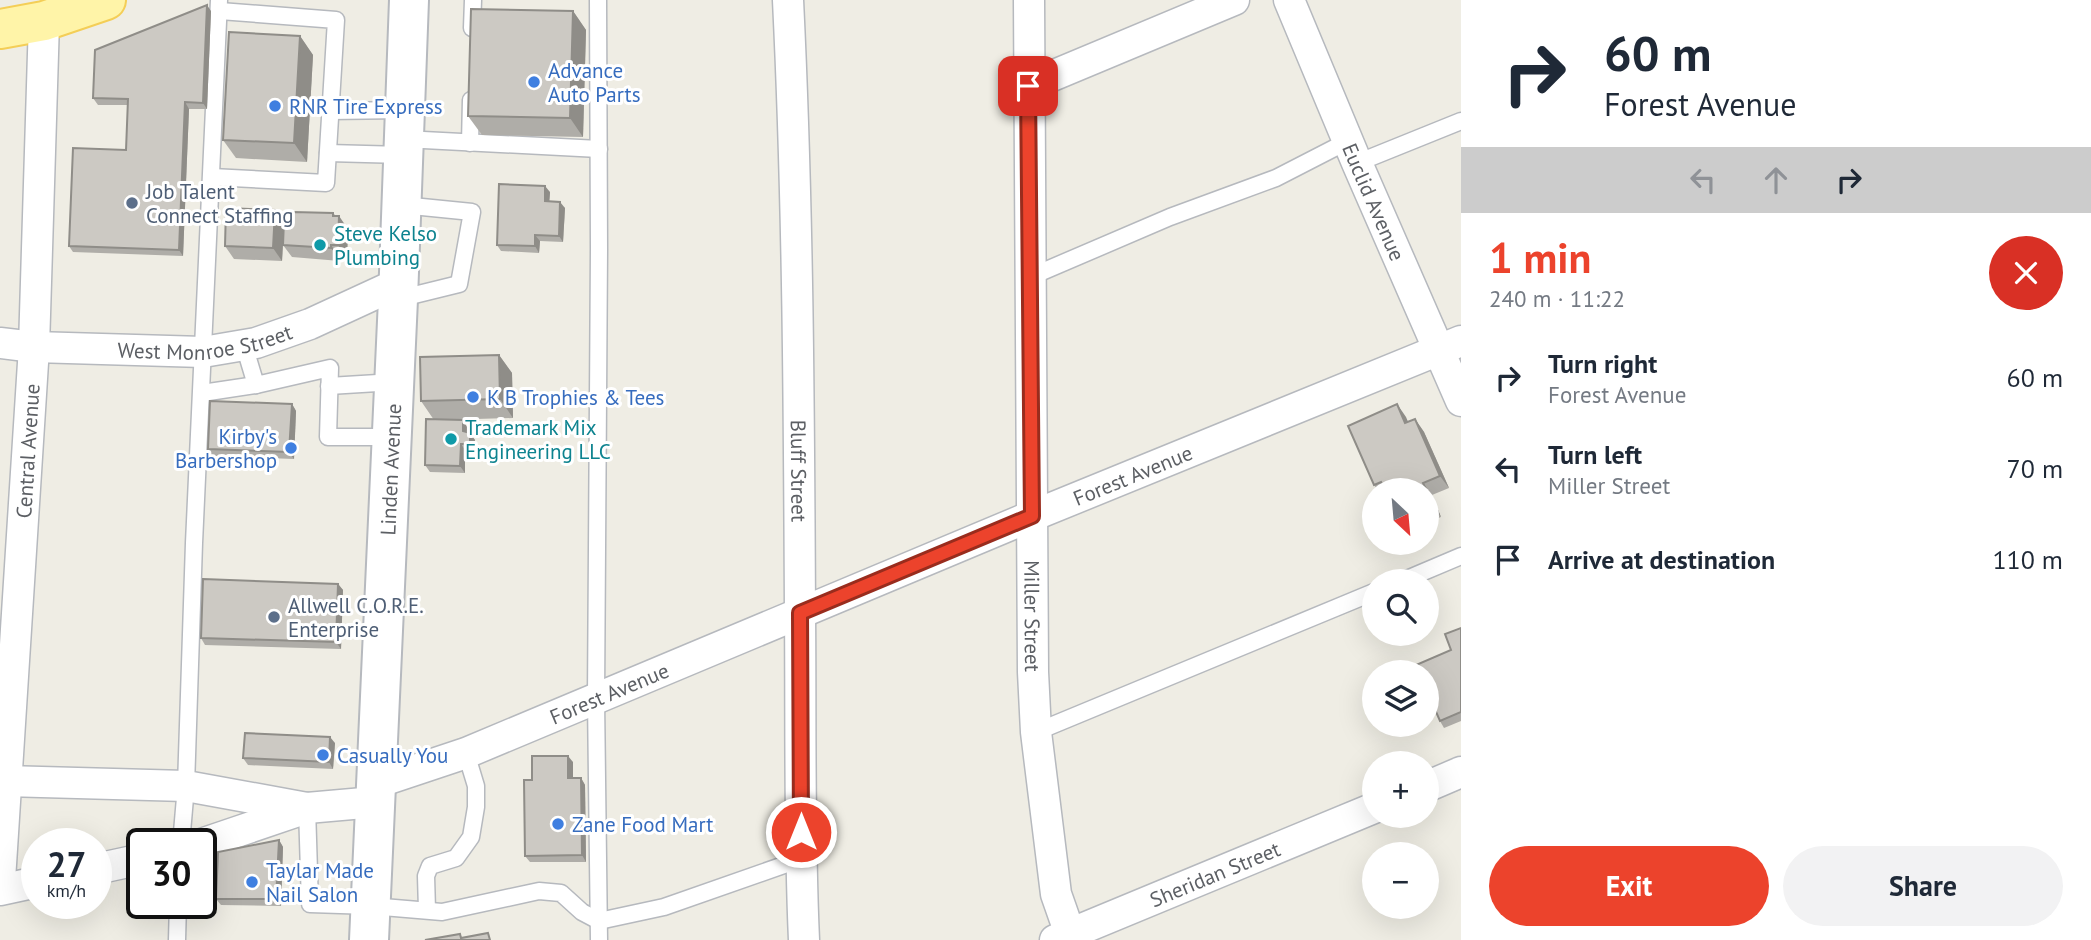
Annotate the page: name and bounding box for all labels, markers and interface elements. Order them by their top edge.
text: 60 m [1604,21,1711,85]
icon: right [1489,28,1580,119]
pin [998,56,1058,116]
place label: Advance Auto Parts [548,57,641,108]
icon: arrive [1009,67,1047,105]
marker: Advance Auto Parts [526,74,542,90]
text: Forest Avenue [1604,83,1797,125]
place label: RNR Tire Express [289,93,443,120]
marker: RNR Tire Express [267,98,283,114]
street label: Euclid Avenue [1337,139,1412,265]
icon: left [1684,161,1722,199]
icon: ahead [1757,161,1795,199]
icon: right [1830,161,1868,199]
place label: Job Talent Connect Staffing [145,178,294,229]
marker: Job Talent Connect Staffing [124,195,140,211]
place label: Steve Kelso Plumbing [334,220,437,271]
text: 1 min [1489,230,1591,285]
button: close [1989,236,2063,310]
marker: Steve Kelso Plumbing [312,237,328,253]
text: 240 m · 11:22 [1489,284,1625,313]
street label: West Monroe Street [117,318,296,366]
text: Turn right [1548,347,1657,380]
icon: right [1489,359,1527,397]
text: 60 m [2007,361,2063,394]
text: Forest Avenue [1548,380,1686,409]
street label: Central Avenue [10,383,45,519]
place label: K B Trophies & Tees [487,384,664,411]
marker: K B Trophies & Tees [465,389,481,405]
street label: Linden Avenue [374,403,407,536]
place label: Trademark Mix Engineering LLC [465,414,611,465]
street label: Bluff Street [785,419,813,522]
place label: Kirby's Barbershop [175,423,277,474]
marker: Trademark Mix Engineering LLC [443,431,459,447]
text: Turn left [1548,438,1642,471]
street label: Forest Avenue [1069,439,1196,511]
marker: Kirby's Barbershop [283,440,299,456]
icon: left [1489,450,1527,488]
text: 70 m [2007,452,2063,485]
text: Miller Street [1548,471,1670,500]
north arrow [1362,478,1438,555]
map controls [1362,478,1439,919]
icon: arrive [1489,541,1527,579]
text: Arrive at destination [1548,543,1775,576]
text: 110 m [1992,543,2063,576]
street label: Miller Street [1019,560,1046,672]
button: search [1362,569,1439,646]
place label: Allwell C.O.R.E. Enterprise [288,592,424,643]
marker: Allwell C.O.R.E. Enterprise [266,609,282,625]
street label: Forest Avenue [546,656,673,730]
button: layers [1362,660,1439,737]
place label: Casually You [337,742,448,769]
marker: Casually You [315,747,331,763]
button: + [1362,751,1439,828]
position arrow [764,795,838,869]
place label: Zane Food Mart [572,811,713,838]
marker: Zane Food Mart [550,816,566,832]
speed limit sign: 30 [126,828,217,919]
street label: Sheridan Street [1146,835,1284,913]
text: 27 [47,841,86,887]
button: − [1362,842,1439,919]
button: Exit [1489,846,1769,926]
button: Share [1783,846,2063,926]
place label: Taylar Made Nail Salon [266,857,374,908]
marker: Taylar Made Nail Salon [244,874,260,890]
text: km/h [47,879,86,902]

